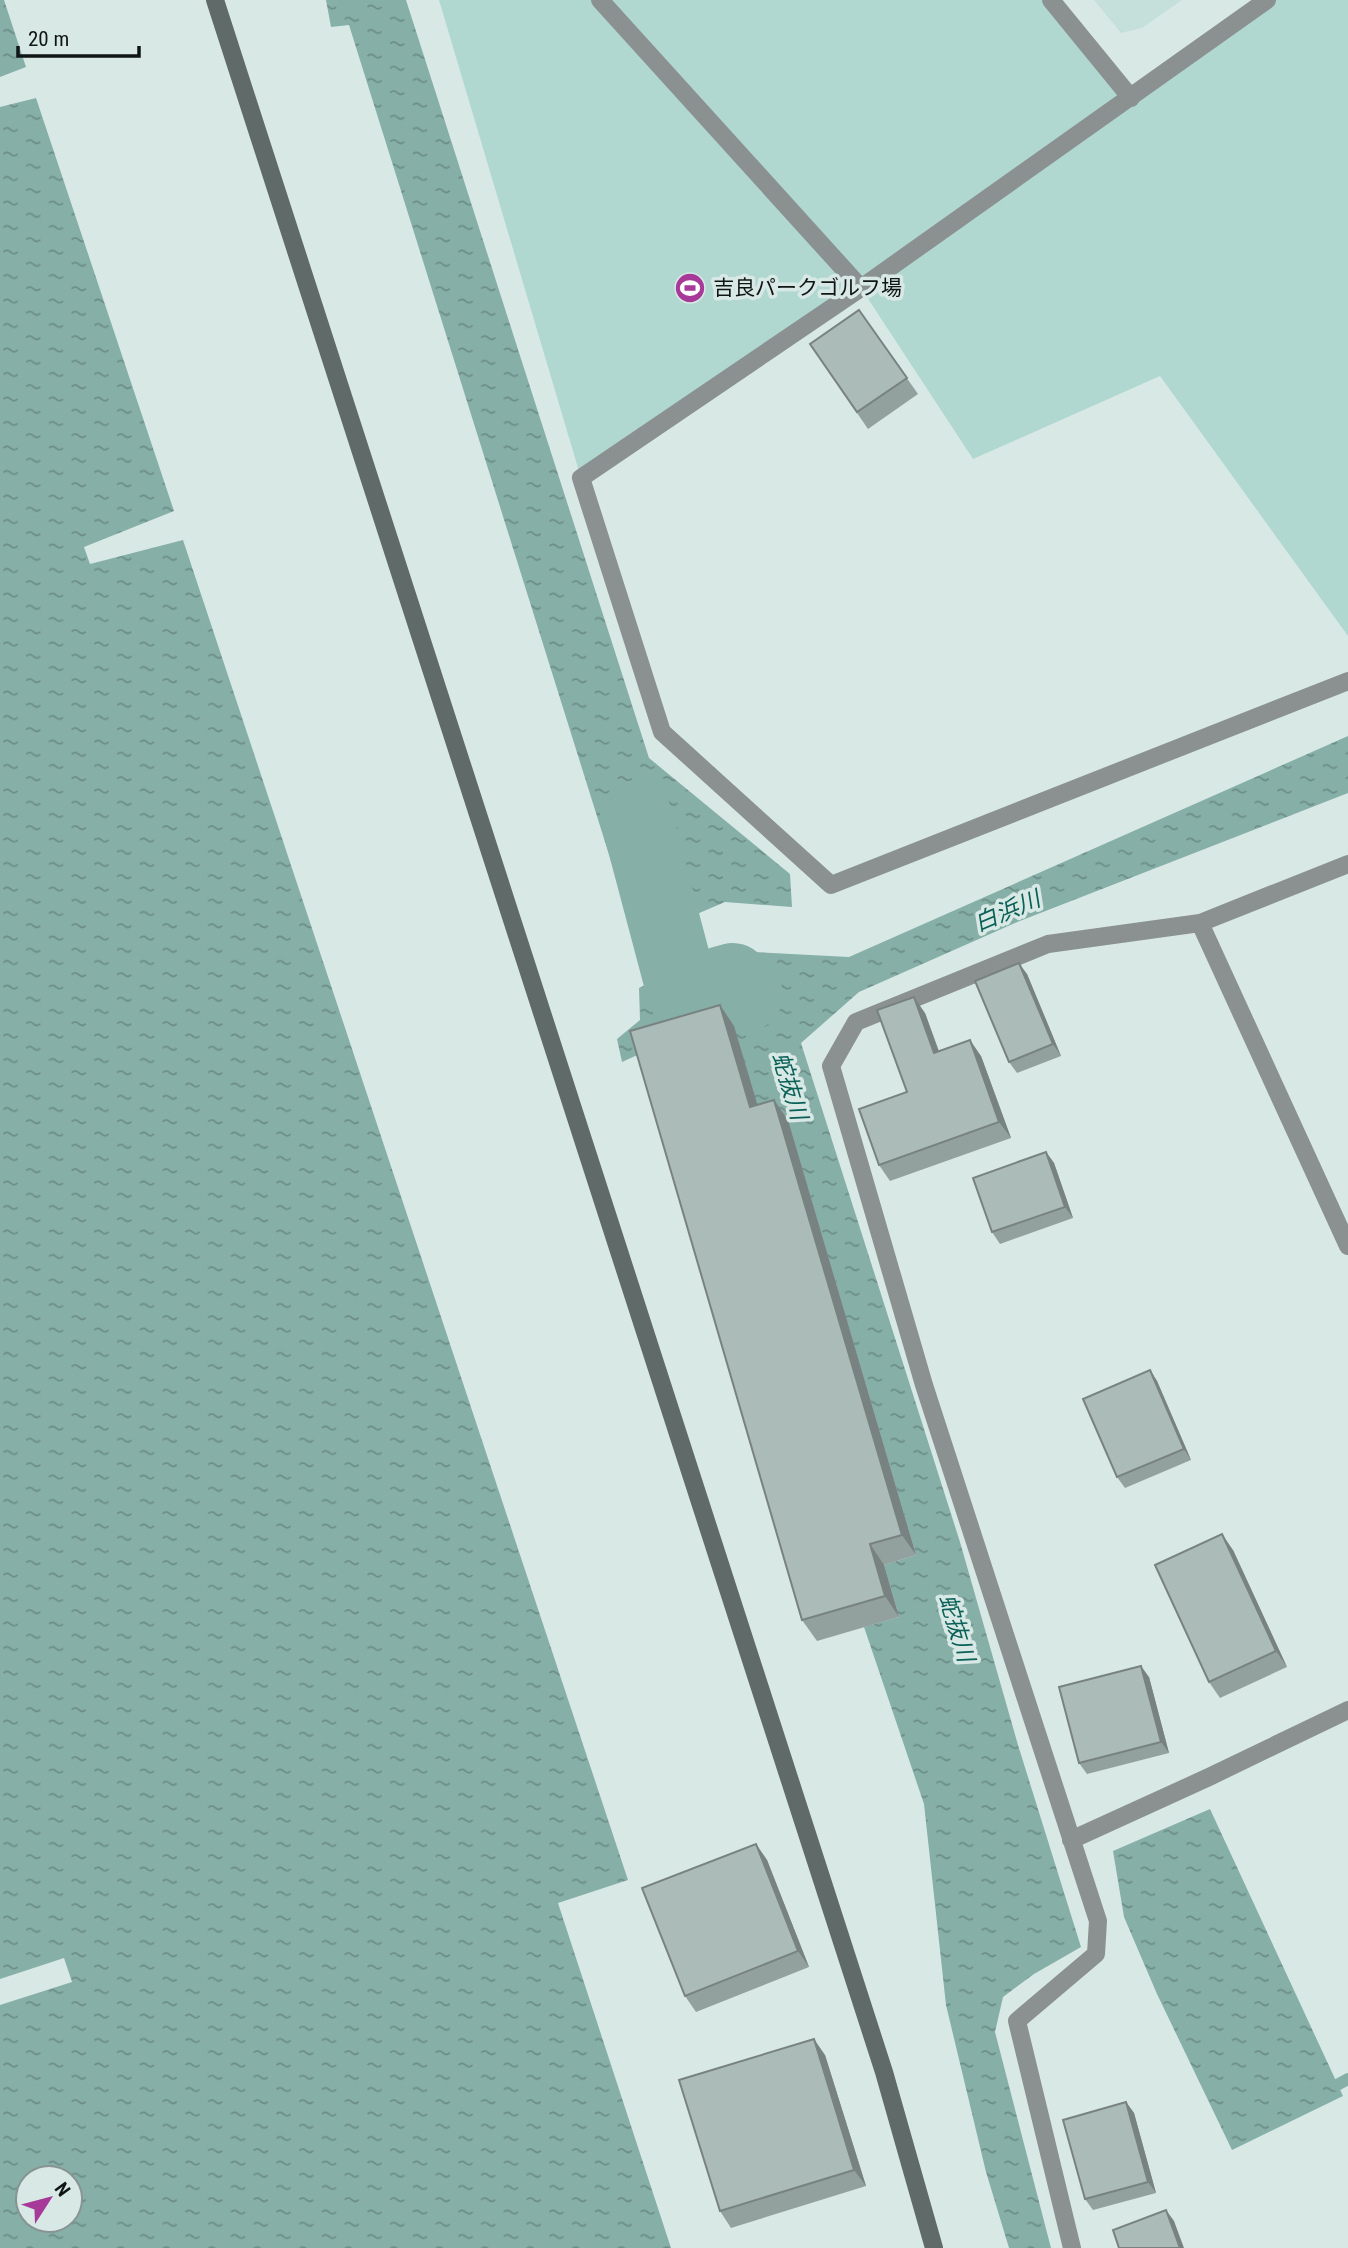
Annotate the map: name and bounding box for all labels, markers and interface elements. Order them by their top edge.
scale bar [18,14,138,58]
text: 20 m [28,27,69,51]
sports icon: 吉良パークゴルフ場 [673,271,707,305]
place label: 吉良パークゴルフ場 [713,276,902,300]
water label: 白浜川 [970,884,1047,937]
water label: 蛇抜川 [767,1049,813,1126]
water label: 蛇抜川 [934,1591,980,1668]
north arrow [14,2164,84,2234]
text: N [50,2178,75,2201]

